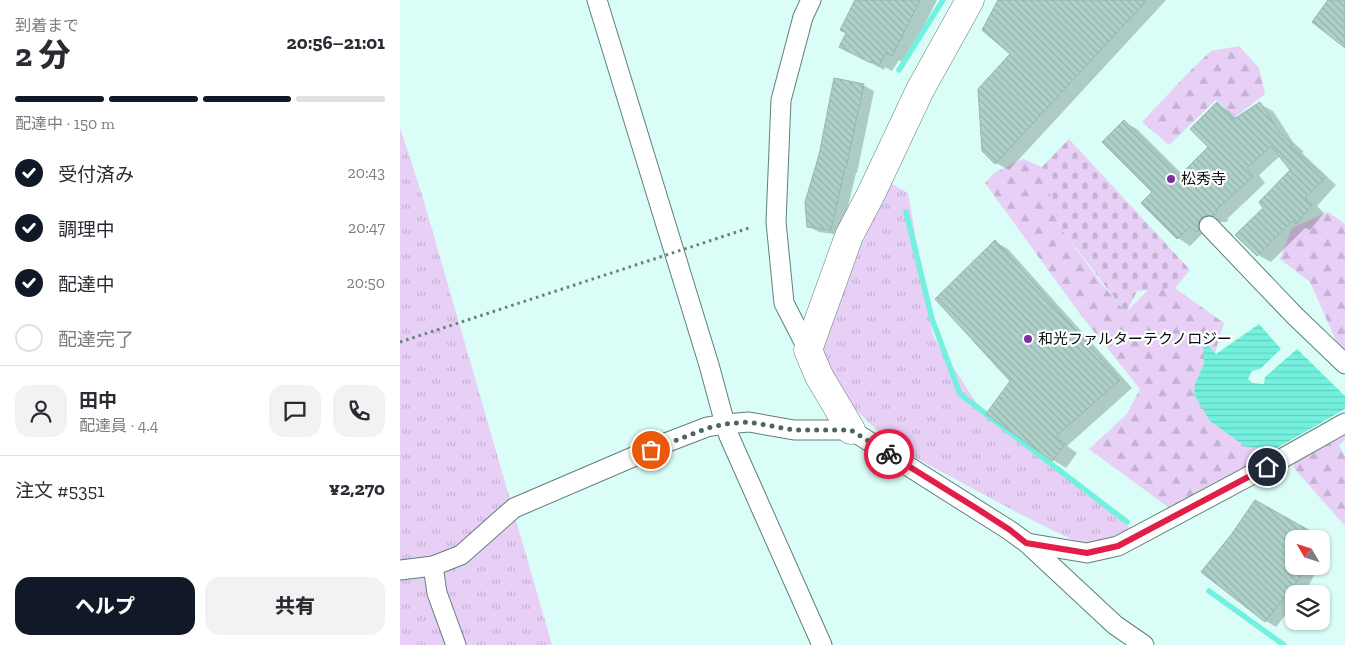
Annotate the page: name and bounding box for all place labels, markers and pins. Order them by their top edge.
place label: 松秀寺 [1181,170,1226,188]
marker: 松秀寺 [1165,173,1177,185]
place label: 和光ファルターテクノロジー [1038,330,1232,348]
marker: 和光ファルターテクノロジー [1022,333,1034,345]
pin [630,429,672,471]
pin [1246,446,1288,488]

